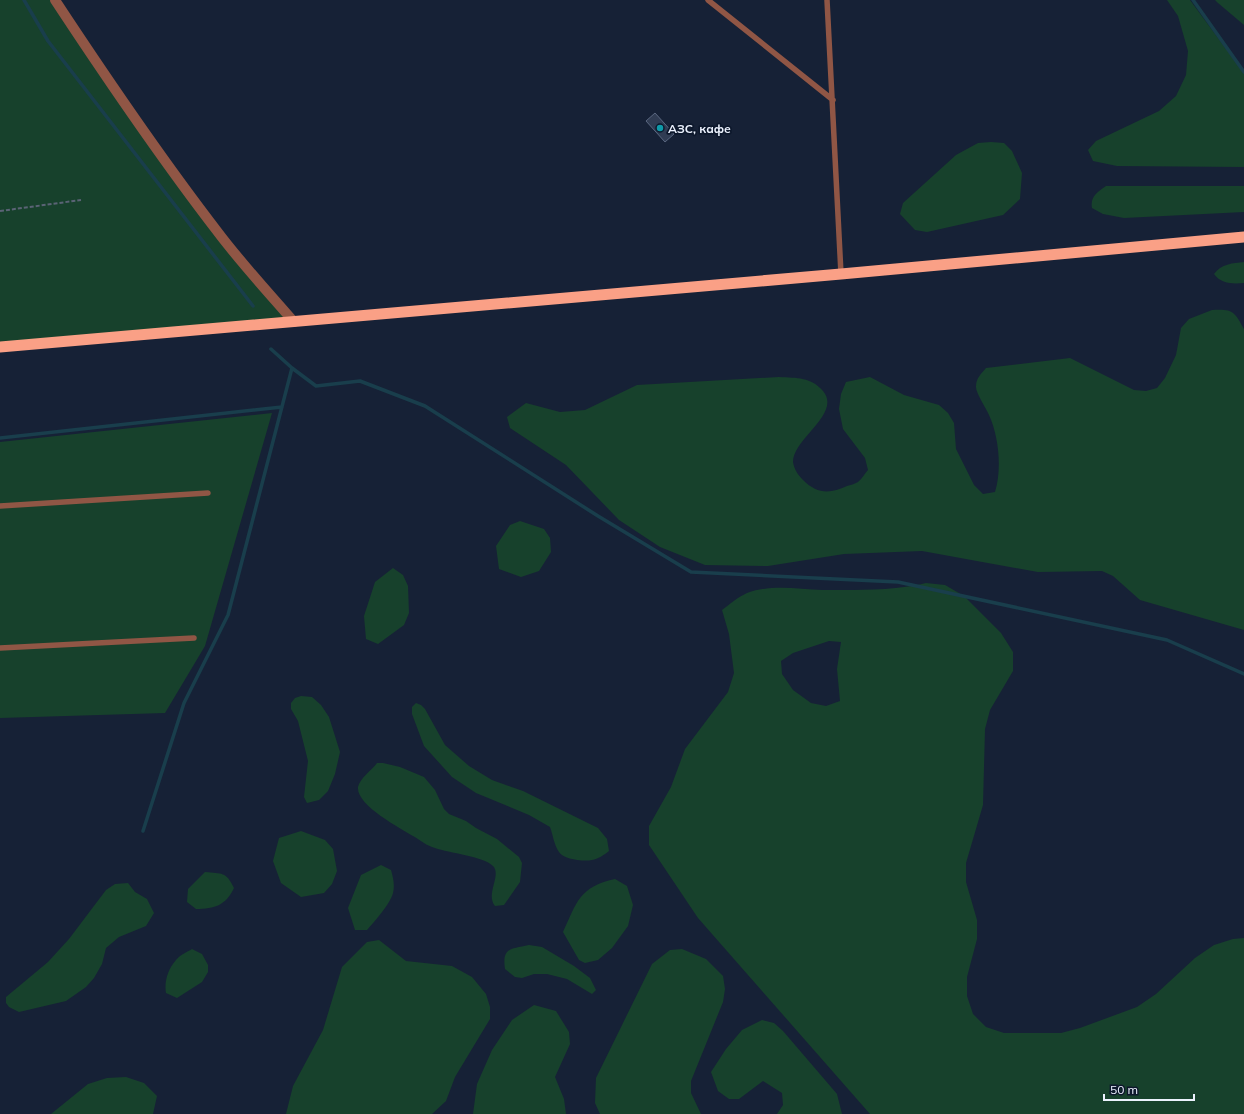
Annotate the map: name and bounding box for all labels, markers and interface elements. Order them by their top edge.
place label: АЗС, кафе [668,121,731,136]
marker: АЗС, кафе [655,123,665,133]
scale bar [1104,1076,1194,1102]
text: 50 m [1110,1082,1138,1097]

